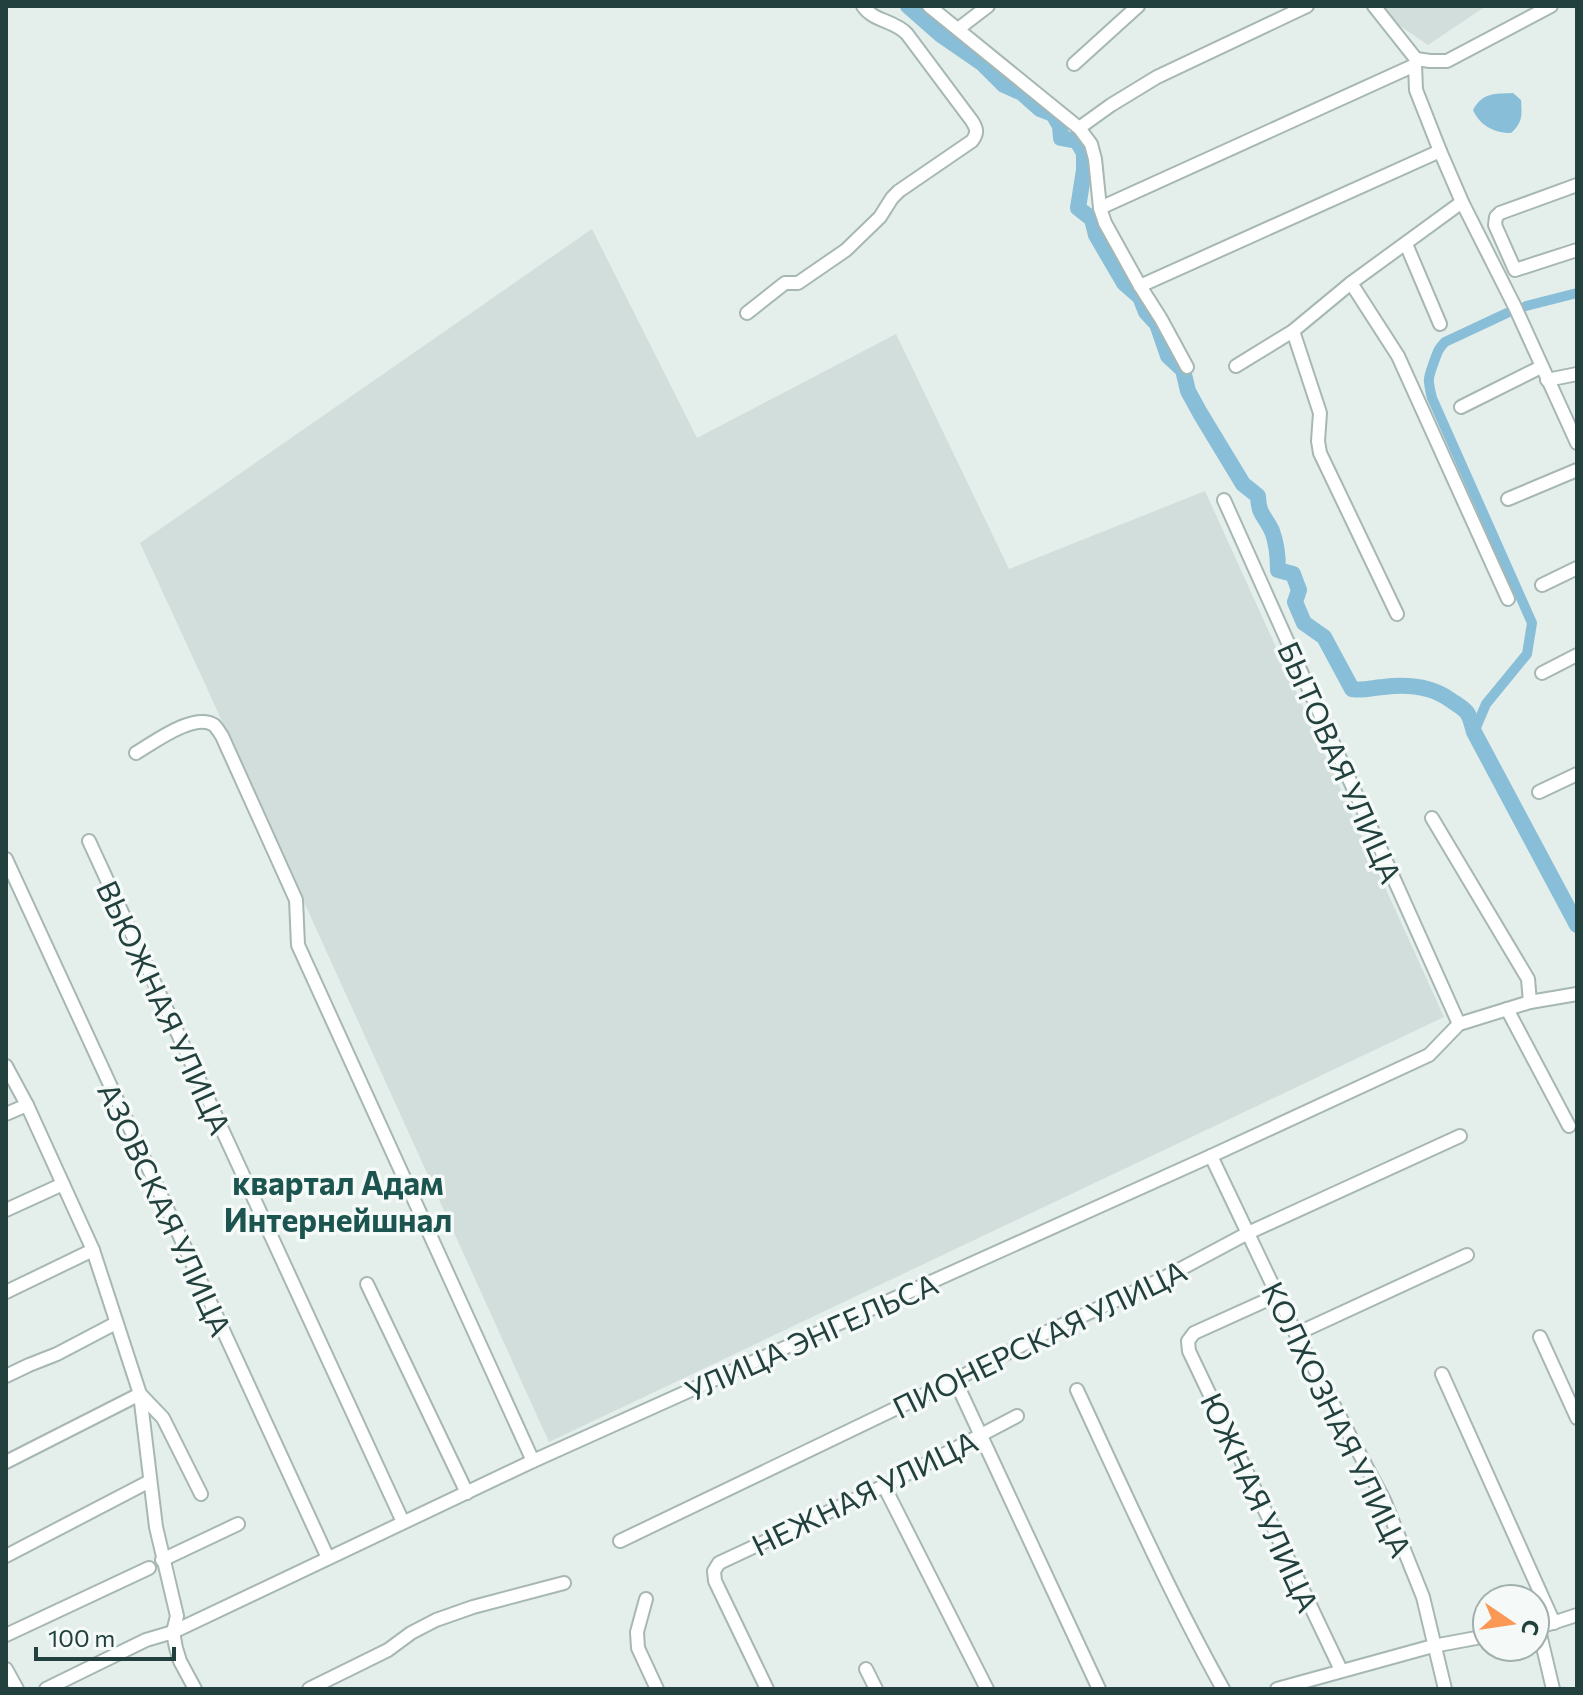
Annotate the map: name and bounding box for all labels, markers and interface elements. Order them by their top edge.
street label: БЫТОВАЯ УЛИЦА [1271,636,1411,888]
street label: ВЬЮЖНАЯ УЛИЦА [90,874,240,1140]
street label: АЗОВСКАЯ УЛИЦА [91,1076,241,1342]
district label: квартал Адам Интернейшнал [224,1162,452,1239]
street label: ПИОНЕРСКАЯ УЛИЦА [886,1251,1192,1425]
street label: УЛИЦА ЭНГЕЛЬСА [679,1264,943,1408]
street label: КОЛХОЗНАЯ УЛИЦА [1255,1275,1421,1563]
street label: ЮЖНАЯ УЛИЦА [1194,1386,1328,1618]
street label: НЕЖНАЯ УЛИЦА [745,1421,983,1563]
north arrow [1471,1583,1551,1663]
scale bar [36,1611,174,1661]
text: С [1516,1617,1546,1638]
text: 100 m [48,1623,115,1652]

